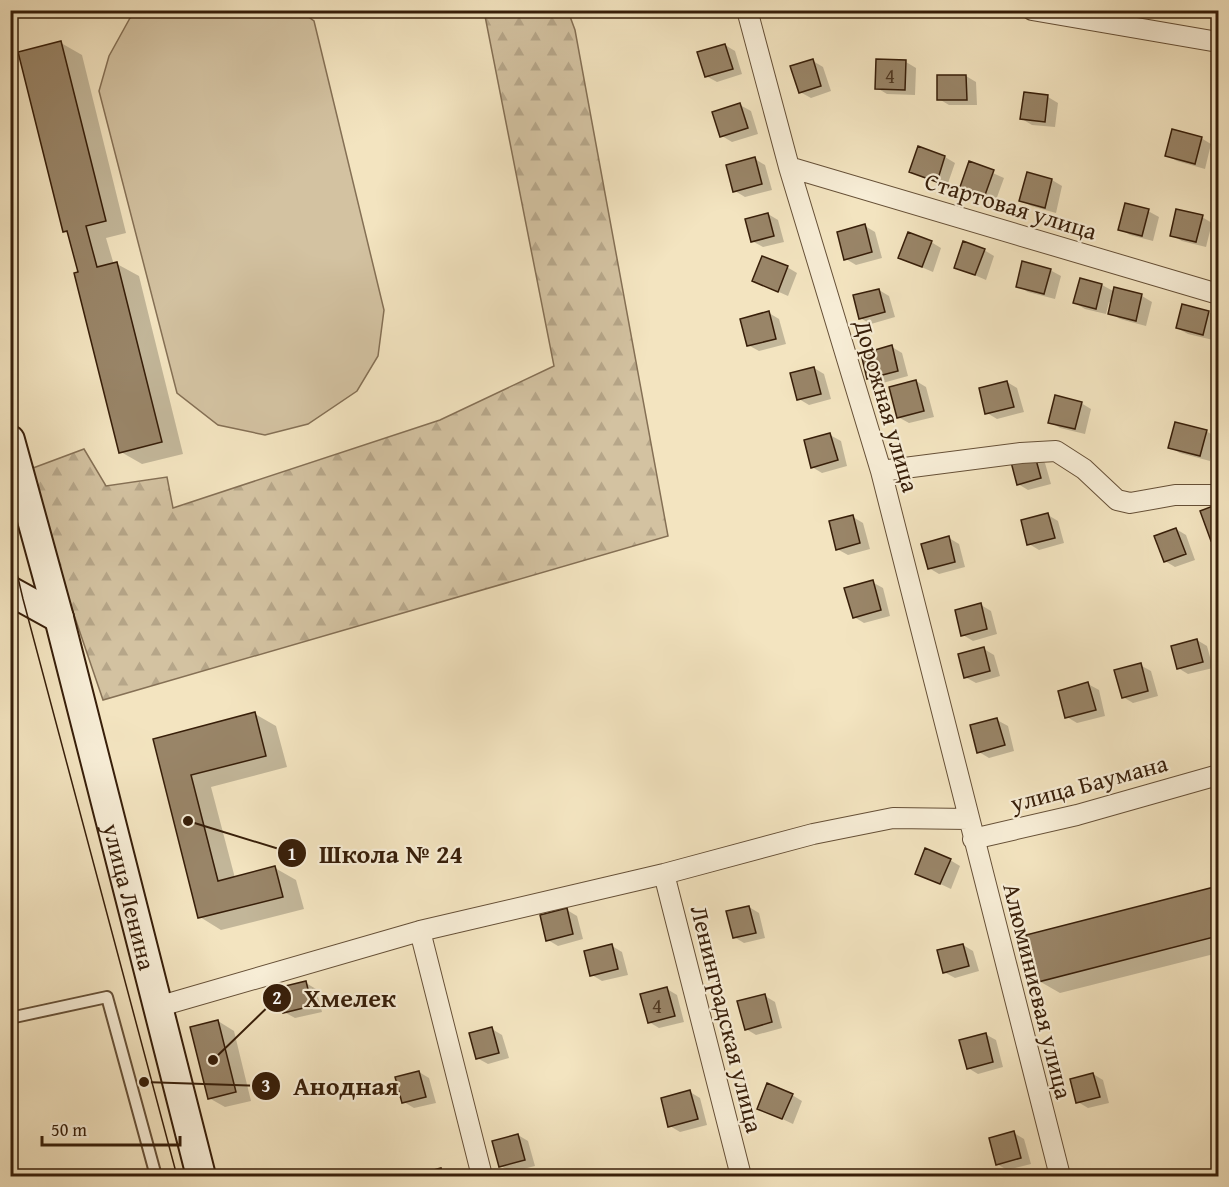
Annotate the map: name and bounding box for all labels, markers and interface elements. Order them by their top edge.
house number: 4 [885,60,895,91]
street label: Стартовая улица [921,163,1102,249]
street label: Дорожная улица [845,315,929,497]
street label: улица Баумана [1006,745,1172,821]
street label: улица Ленина [94,818,165,974]
callout: Школа № 24 [277,831,474,875]
text: Школа № 24 [319,834,463,873]
text: 1 [287,840,297,867]
street label: Алюминиевая улица [994,879,1082,1103]
street label: Ленинградская улица [682,902,772,1137]
callout: Хмелек [262,976,408,1020]
text: Хмелек [304,978,396,1017]
text: 2 [272,984,282,1011]
house number: 4 [652,990,662,1021]
callout: Анодная [251,1064,411,1108]
text: Анодная [293,1066,399,1105]
text: 3 [261,1072,271,1099]
scale bar [42,1109,180,1147]
text: 50 m [51,1116,87,1143]

